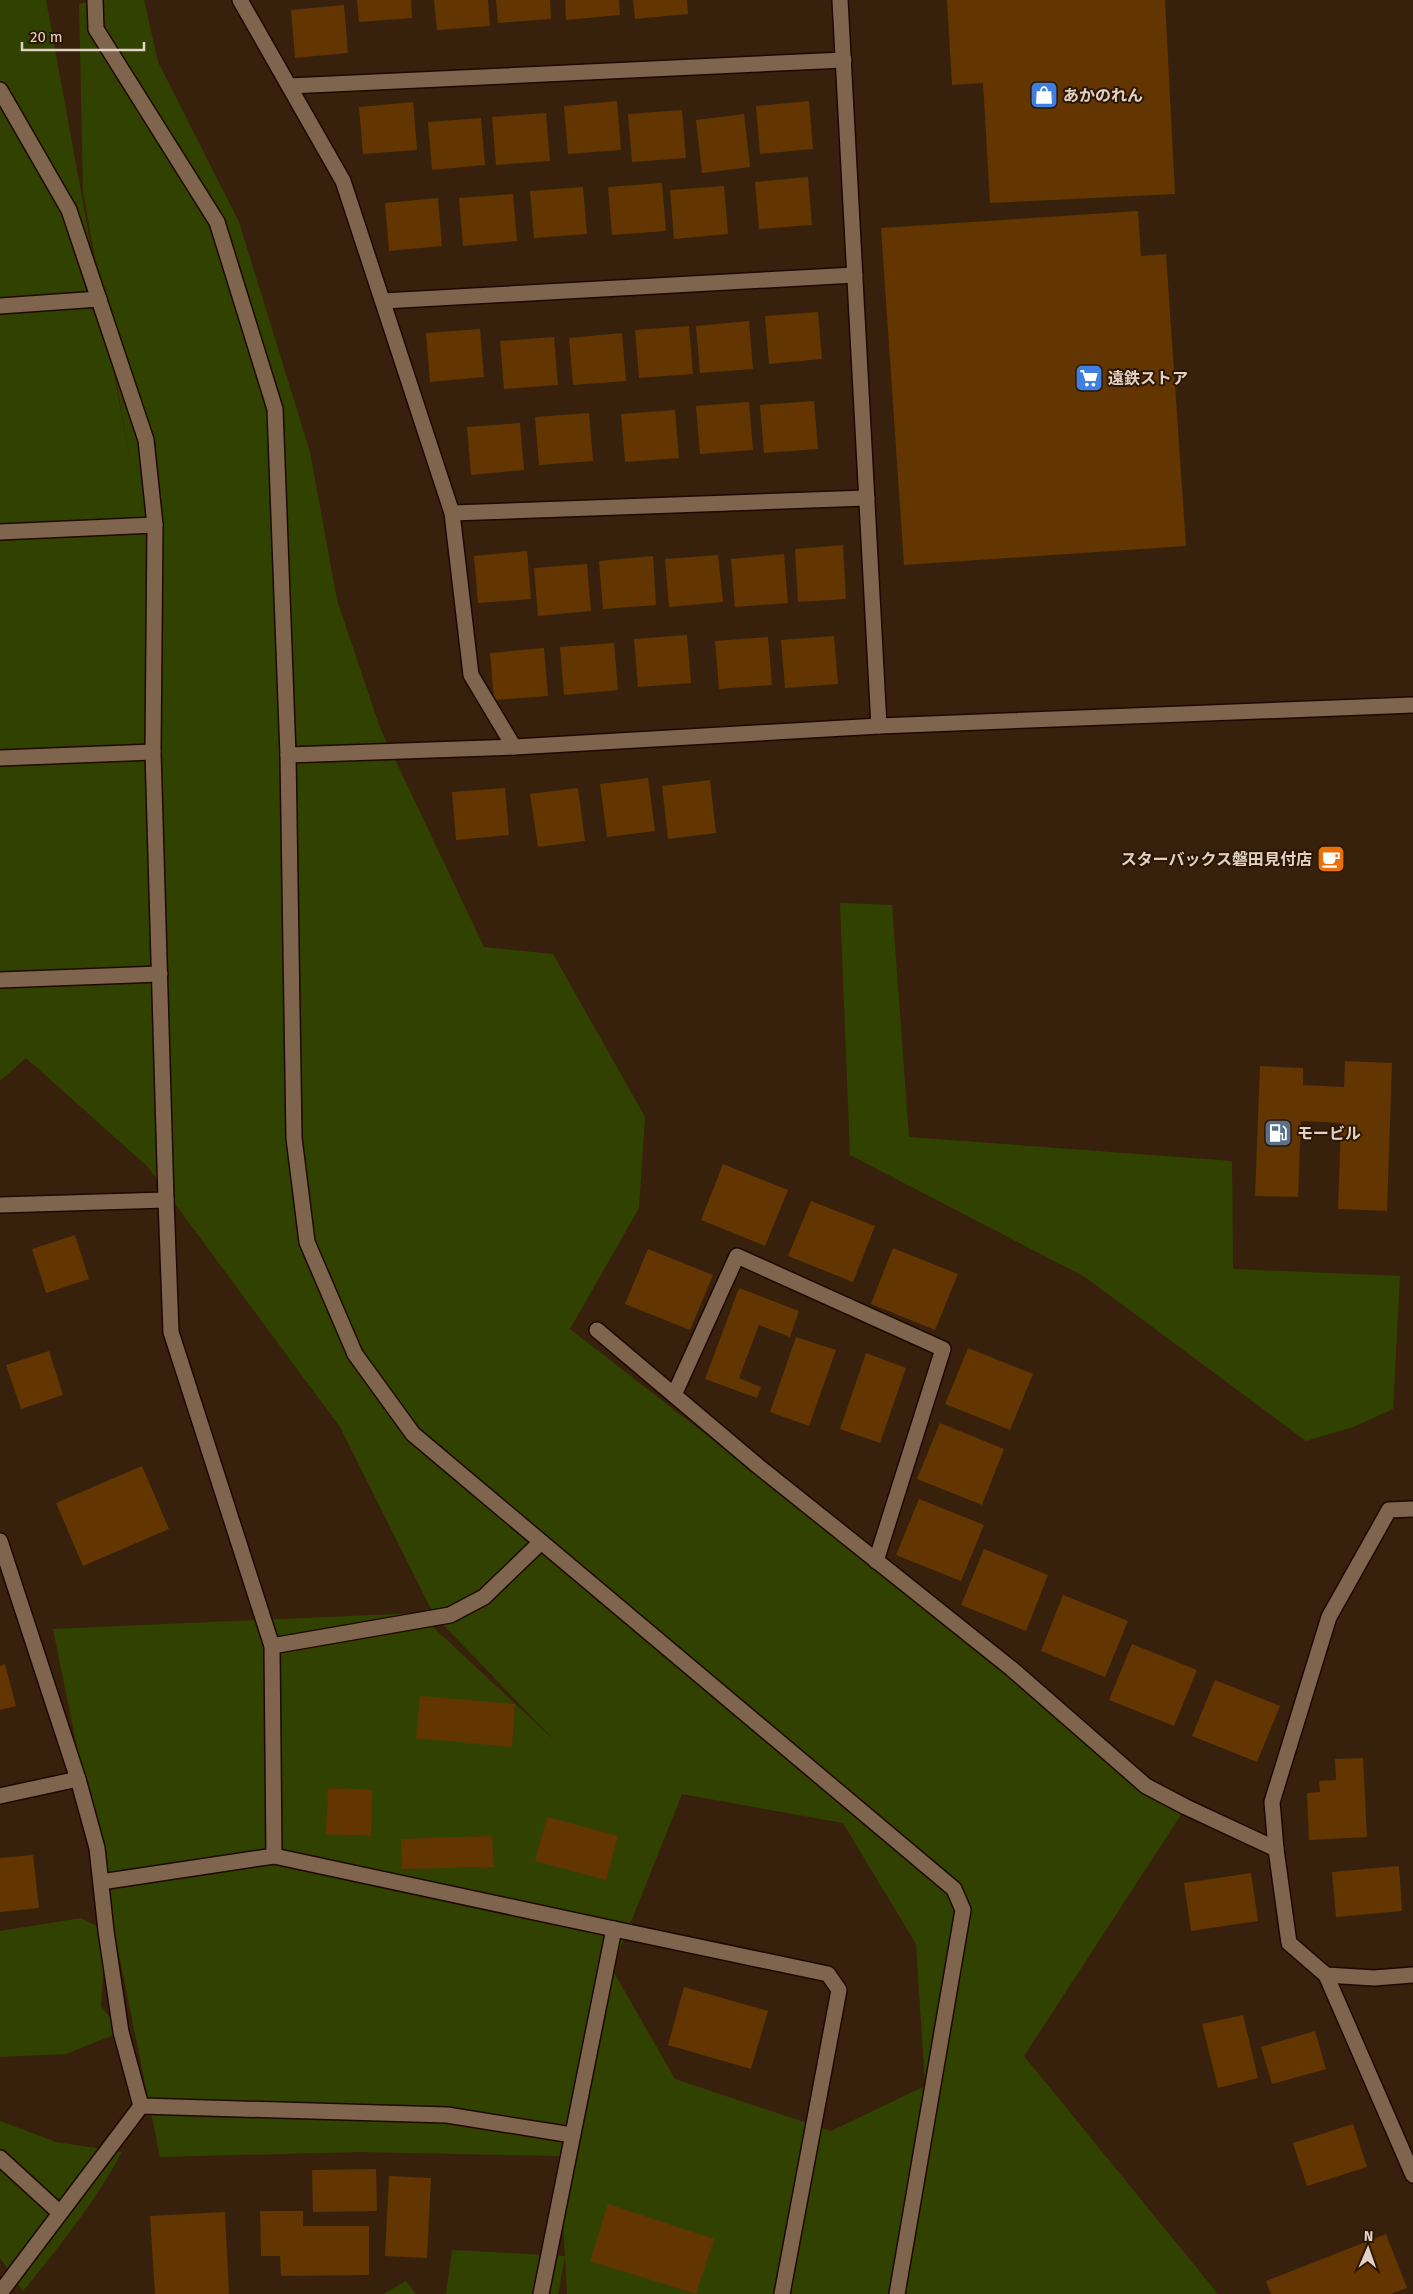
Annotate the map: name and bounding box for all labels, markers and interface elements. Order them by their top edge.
scale bar [22,20,145,52]
text: 20 m [30,28,63,46]
shop icon: あかのれん [1029,80,1059,110]
place label: あかのれん [1063,86,1143,105]
supermarket icon: 遠鉄ストア [1074,363,1104,393]
place label: 遠鉄ストア [1108,369,1188,388]
cafe icon: スターバックス磐田見付店 [1316,844,1346,874]
place label: スターバックス磐田見付店 [1121,850,1312,869]
fuel station icon: モービル [1263,1118,1293,1148]
place label: モービル [1297,1124,1361,1143]
north arrow [1343,2224,1393,2274]
text: N [1363,2228,1373,2245]

